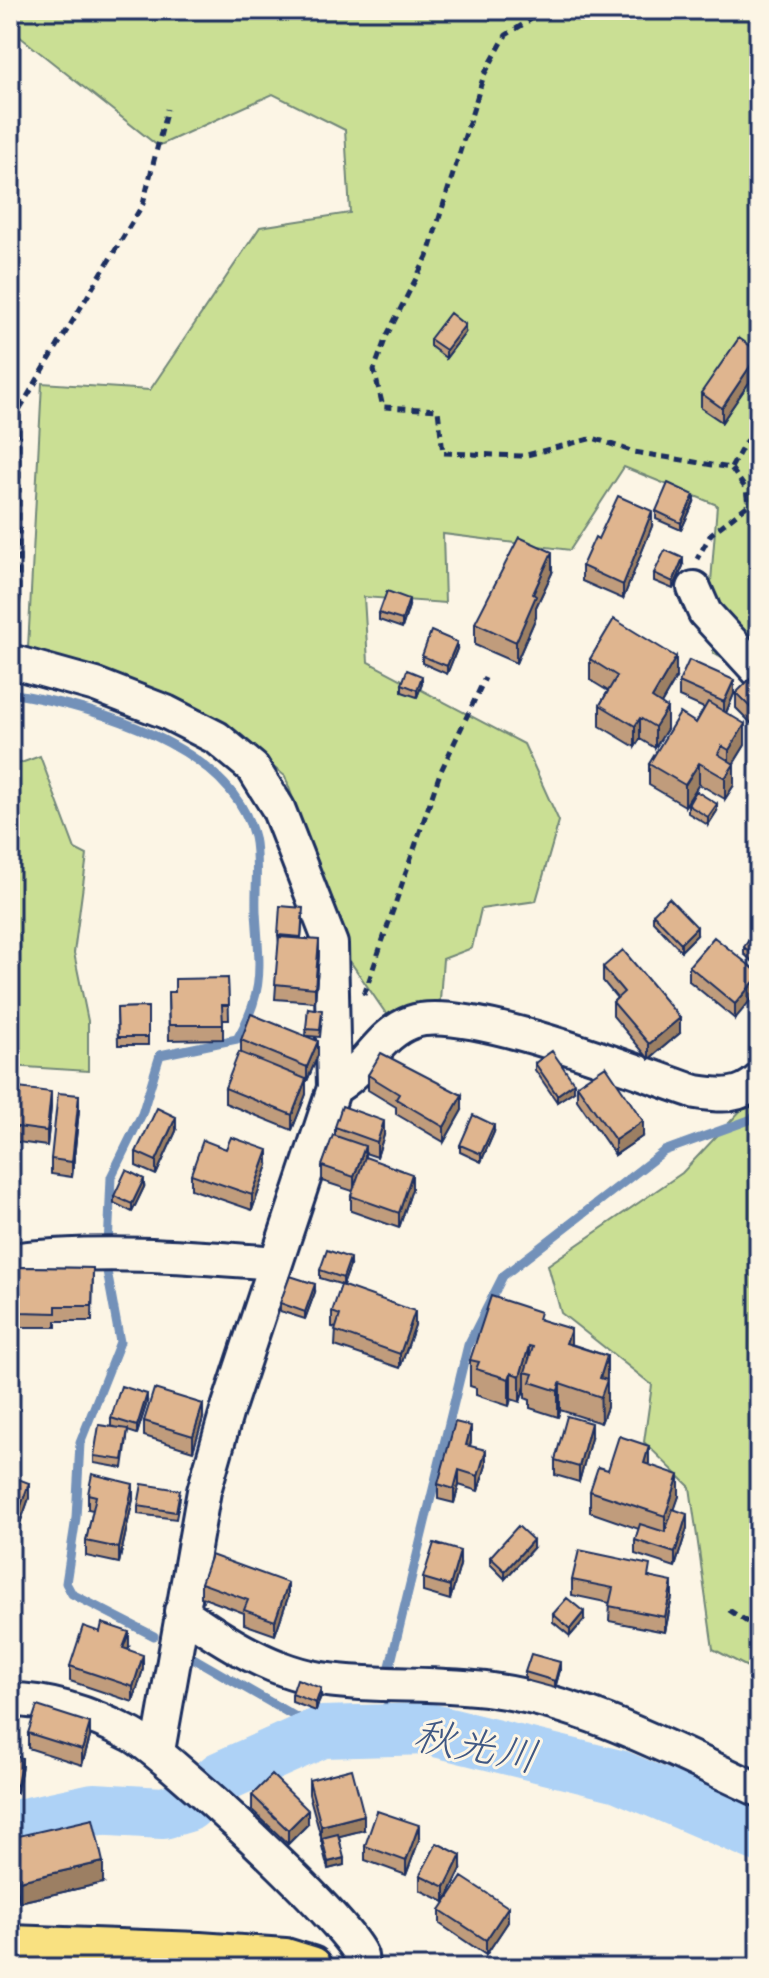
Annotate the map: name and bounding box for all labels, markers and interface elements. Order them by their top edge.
water label: 秋光川 [409,1708,543,1785]

